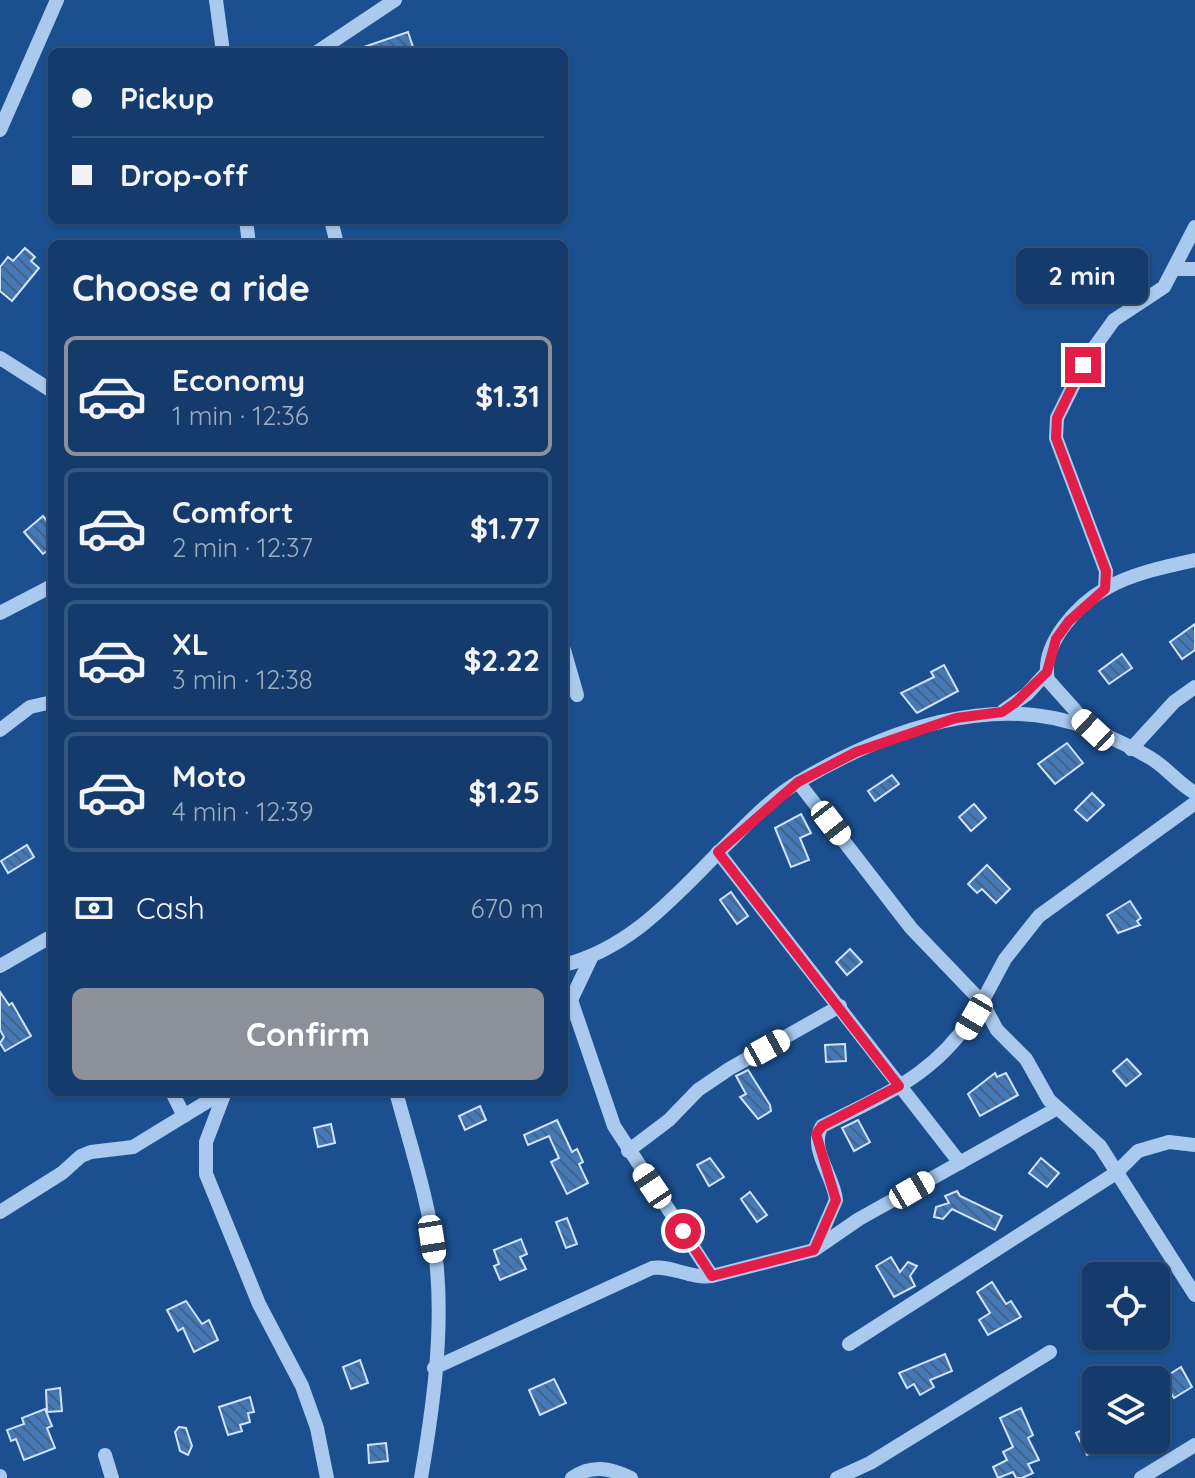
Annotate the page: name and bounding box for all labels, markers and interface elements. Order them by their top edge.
text: Pickup [120,79,214,117]
text: Drop-off [120,156,248,194]
callout: 2 min [1017,249,1149,305]
text: 2 min [1048,259,1116,292]
text: Choose a ride [72,265,310,310]
route end [1065,347,1101,383]
icon: car [76,360,148,432]
text: Economy [172,361,305,399]
text: $1.31 [475,377,540,415]
text: 1 min · 12:36 [172,399,309,432]
icon: car [76,492,148,564]
text: Comfort [172,493,293,531]
text: $1.77 [470,509,540,547]
text: 2 min · 12:37 [172,531,313,564]
icon: car [76,624,148,696]
text: XL [172,625,209,663]
text: $2.22 [463,641,540,679]
text: 3 min · 12:38 [172,663,313,696]
car [1067,705,1119,755]
icon: car [76,756,148,828]
text: Moto [172,757,246,795]
text: $1.25 [469,773,540,811]
text: 4 min · 12:39 [172,795,313,828]
car [807,797,855,849]
icon: cash [72,886,116,930]
text: Cash [136,889,205,927]
text: 670 m [470,892,544,925]
button: Confirm [72,988,544,1080]
car [952,990,996,1044]
car [740,1026,794,1070]
car [629,1159,675,1213]
car [885,1168,939,1212]
car [416,1213,448,1265]
route start [665,1213,701,1249]
map controls [1082,1262,1170,1454]
button: locate [1082,1262,1170,1350]
button: layers [1082,1366,1170,1454]

